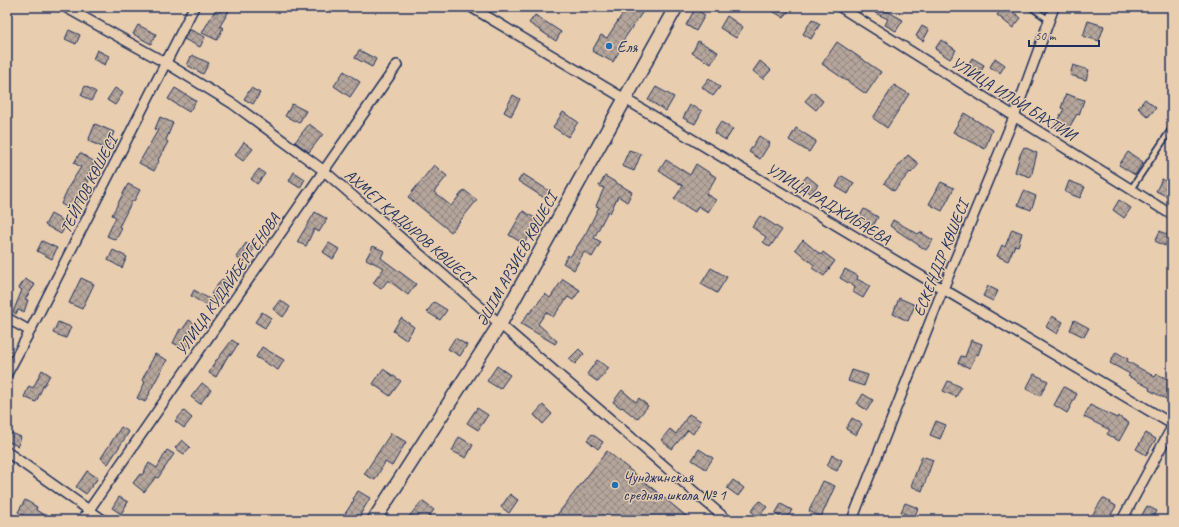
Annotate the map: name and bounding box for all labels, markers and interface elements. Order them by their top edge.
scale bar [1029,22,1099,48]
text: 50 m [1035,28,1057,44]
place label: Еля [617,37,639,57]
marker: Еля [604,41,614,51]
street label: УЛИЦА ИЛЬИ БАХТИИ [948,53,1082,147]
street label: ТЕЙПОВ КӨШЕСІ [56,129,124,237]
street label: УЛИЦА РАДЖИБАЕВА [763,159,895,249]
street label: АХМЕТ ҚАДЫРОВ КӨШЕСІ [340,165,481,291]
street label: ӘШІМ АРЗИЕВ КӨШЕСІ [472,186,564,330]
street label: ЕСКЕНДІР КӨШЕСІ [909,194,975,319]
street label: УЛИЦА КУДАЙБЕРГЕНОВА [171,209,285,359]
place label: Чунджинская средняя школа № 1 [623,467,727,505]
marker: Чунджинская средняя школа № 1 [610,480,620,490]

